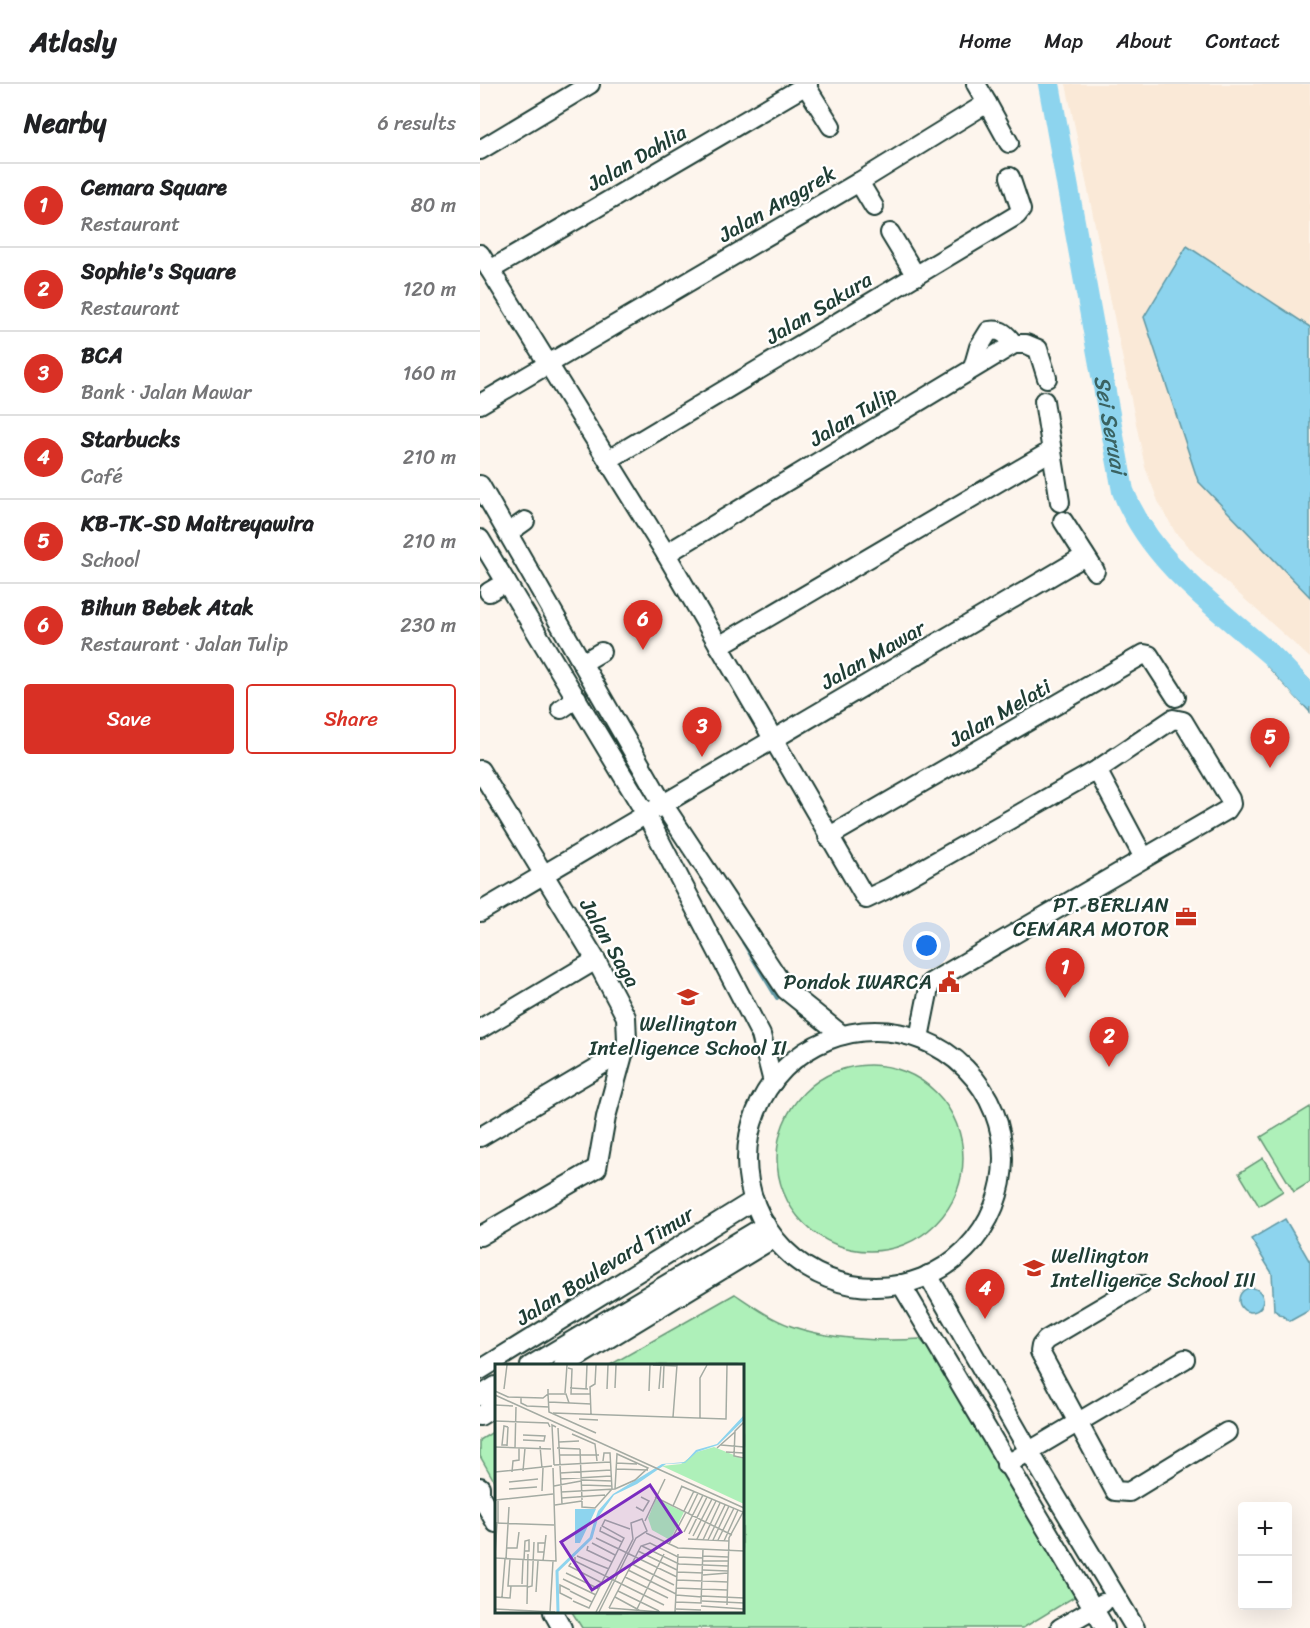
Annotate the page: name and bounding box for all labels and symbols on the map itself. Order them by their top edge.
street label: Jalan Dahlia [579,114,695,202]
street label: Jalan Anggrek [710,154,844,254]
street label: Jalan Sakura [757,261,880,355]
water label: Sei Seruai [1082,372,1139,481]
street label: Jalan Tulip [801,375,904,458]
pin: 6 [624,600,662,650]
street label: Jalan Mawar [812,609,934,701]
street label: Jalan Melati [941,668,1060,758]
pin: 3 [682,708,722,757]
pin: 5 [1250,718,1290,768]
place label: PT. BERLIAN CEMARA MOTOR [1013,886,1169,948]
street label: Jalan Saga [568,890,651,996]
office icon: PT. BERLIAN CEMARA MOTOR [1174,905,1198,929]
your location [912,931,941,960]
pin: 1 [1046,948,1084,998]
place label: Pondok IWARCA [783,963,932,1001]
public building icon: Pondok IWARCA [937,970,961,994]
school or university icon: Wellington Intelligence School II [676,985,700,1009]
place label: Wellington Intelligence School II [588,1005,788,1067]
pin: 2 [1090,1018,1128,1067]
street label: Jalan Boulevard Timur [507,1195,703,1337]
place label: Wellington Intelligence School III [1050,1237,1256,1299]
school or university icon: Wellington Intelligence School III [1022,1256,1046,1280]
pin: 4 [966,1270,1004,1319]
inset map [495,1364,744,1613]

